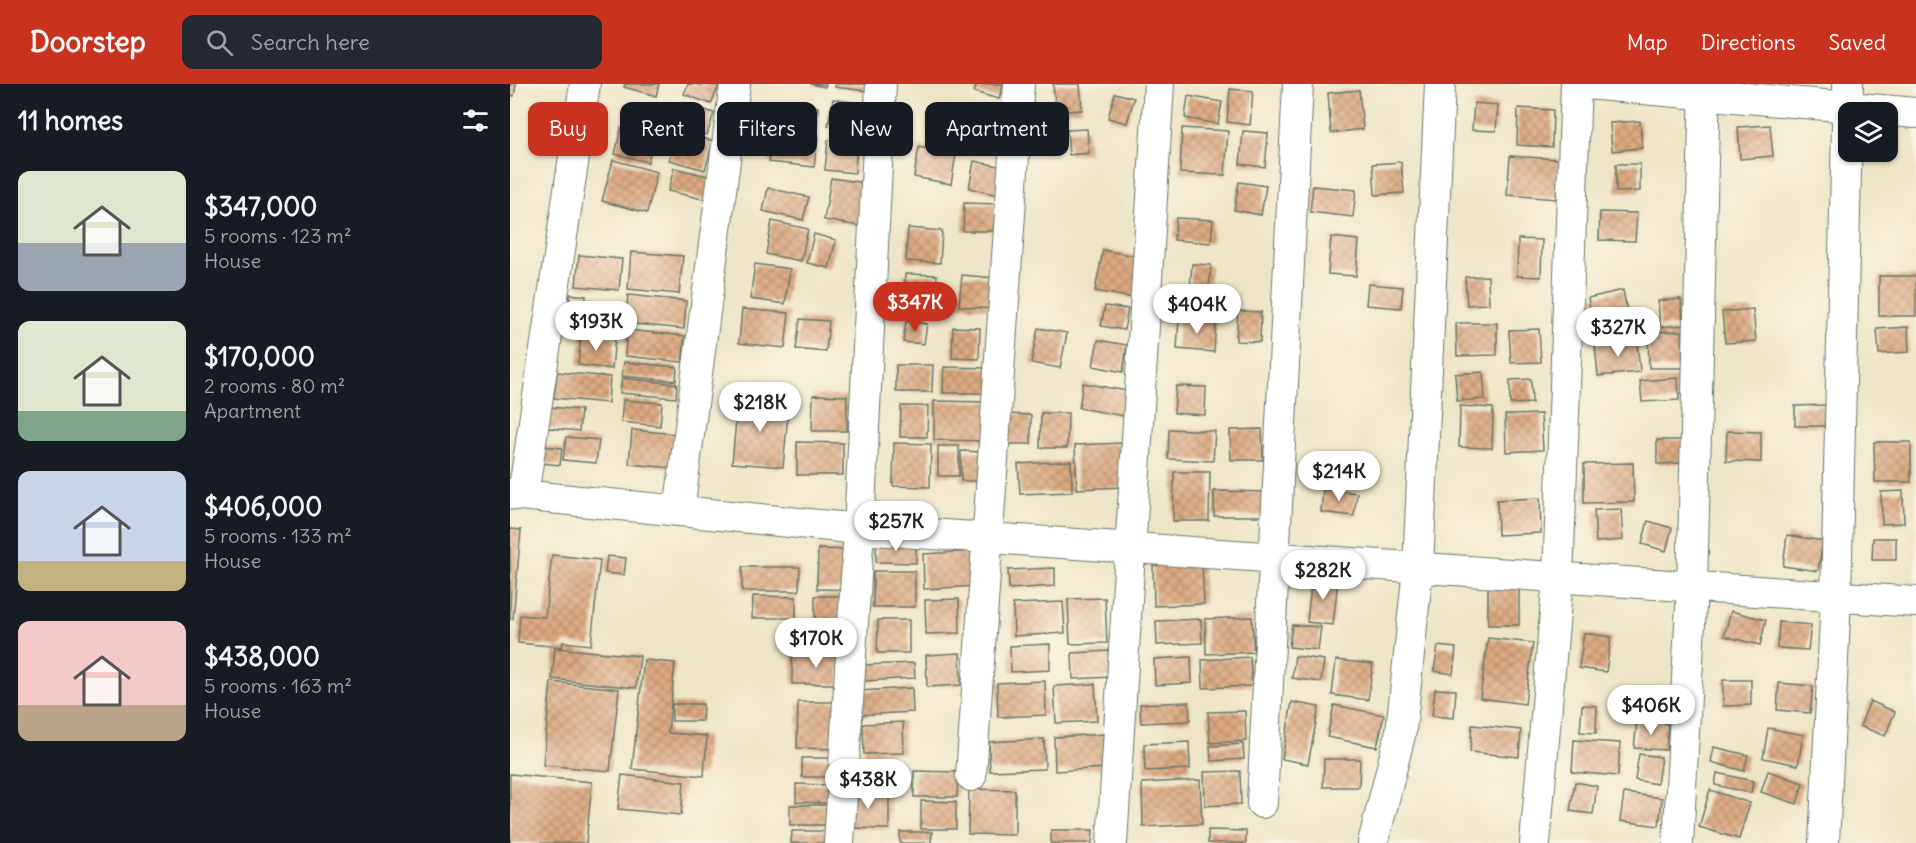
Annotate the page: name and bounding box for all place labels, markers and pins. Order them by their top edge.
pin: $347K [873,282,957,333]
pin: $404K [1155,284,1239,335]
pin: $193K [554,301,638,352]
pin: $327K [1576,307,1660,358]
pin: $218K [718,382,802,433]
pin: $214K [1297,451,1381,502]
pin: $257K [854,501,938,552]
pin: $282K [1281,550,1365,601]
pin: $170K [774,618,858,669]
pin: $406K [1609,685,1693,736]
pin: $438K [826,759,910,810]

